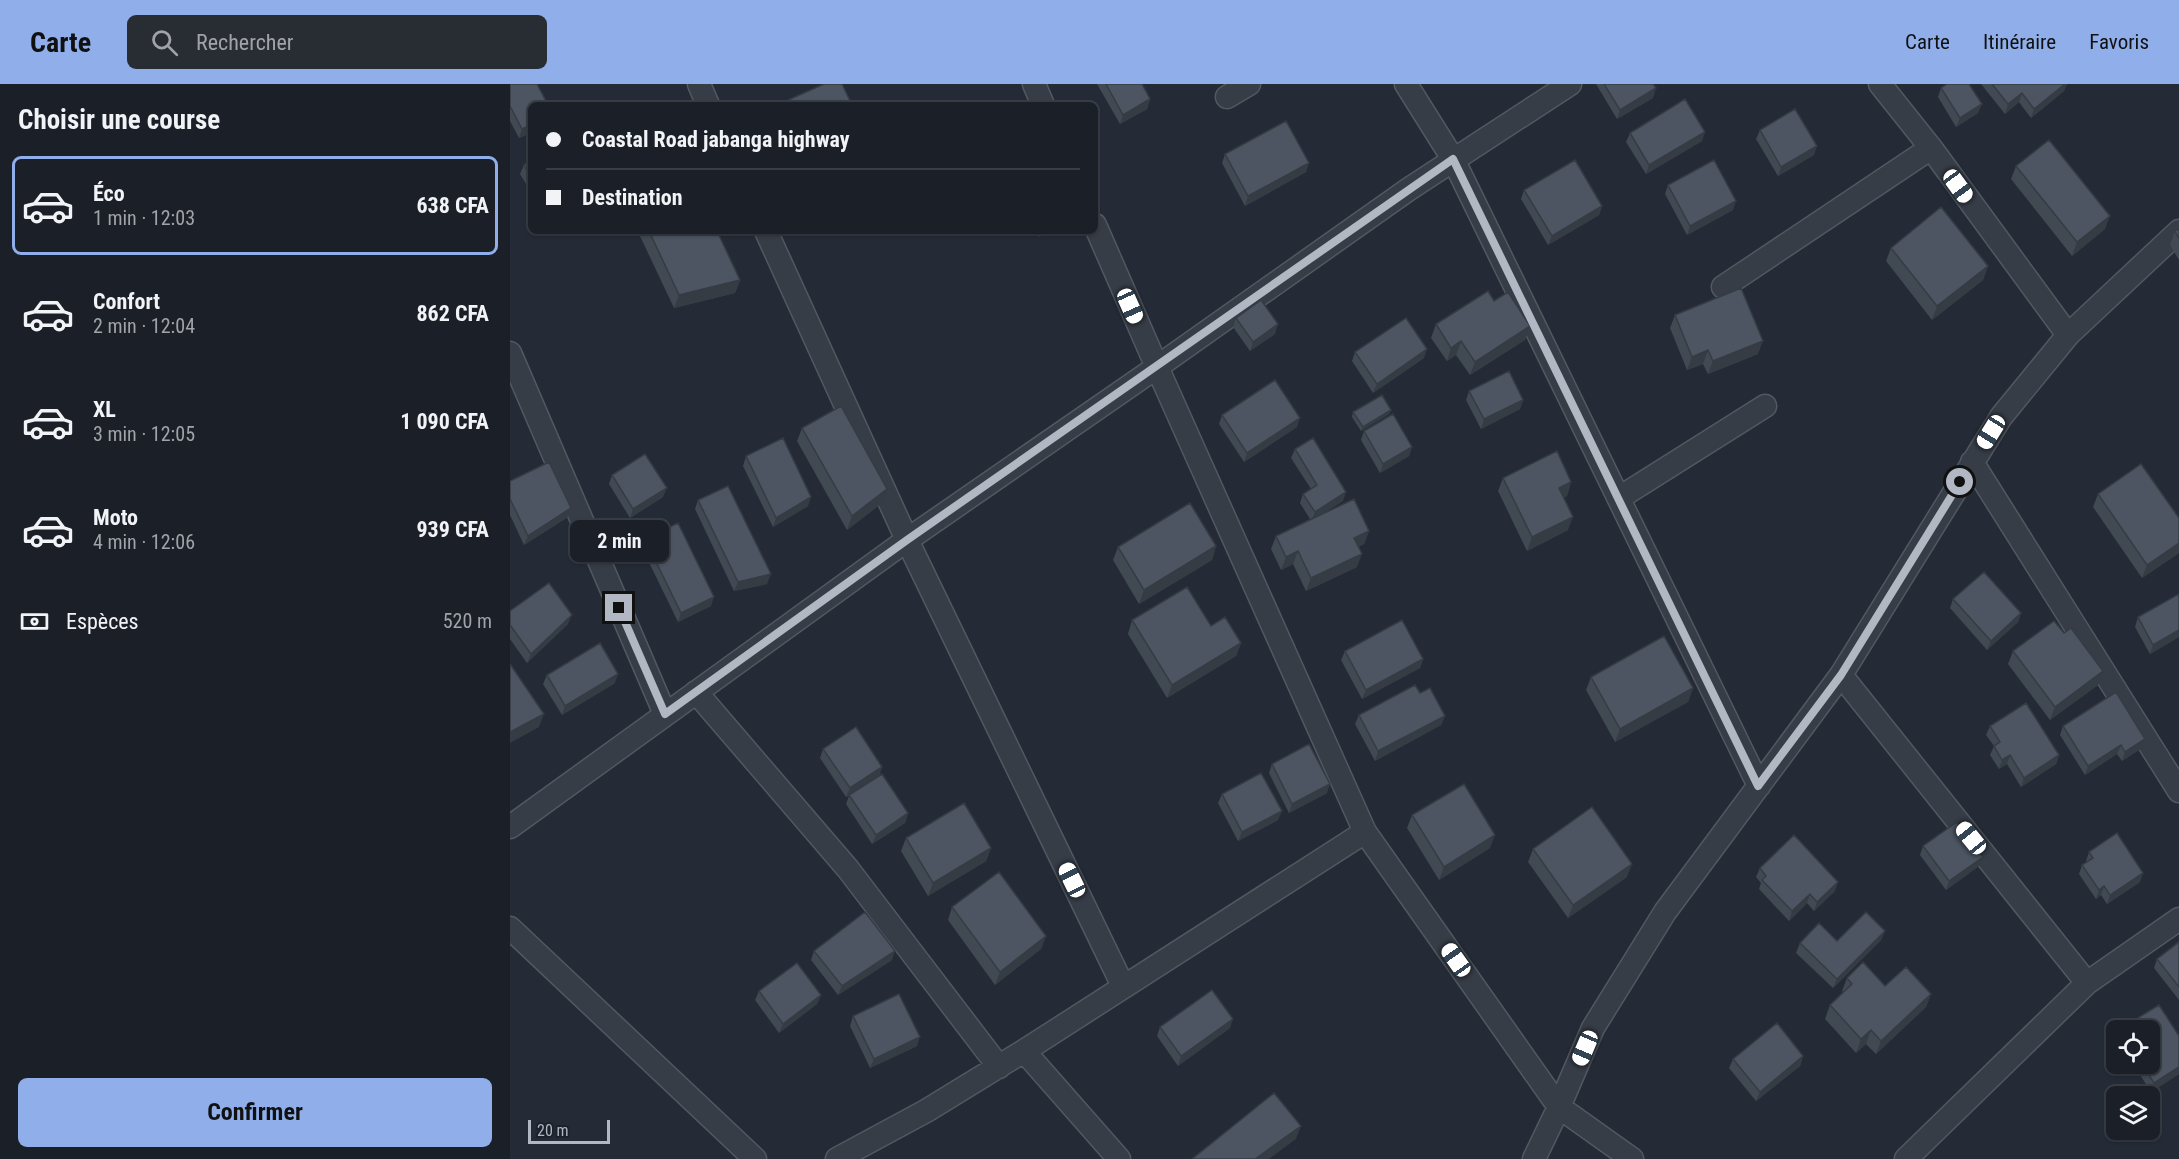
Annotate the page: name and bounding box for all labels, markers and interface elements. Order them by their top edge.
search box [127,15,547,69]
text: Carte [30,26,91,59]
icon: search [148,26,181,59]
text: Rechercher [196,30,293,55]
text: Carte [1905,30,1950,54]
text: Itinéraire [1983,30,2056,54]
text: Favoris [2089,30,2149,54]
text: Choisir une course [18,104,220,136]
text: Coastal Road jabanga highway [582,127,850,152]
car [1940,166,1976,206]
icon: car [21,179,75,233]
text: Éco [93,181,125,206]
text: Destination [582,185,683,210]
text: 638 CFA [416,193,489,218]
text: 1 min · 12:03 [93,206,195,230]
car [1114,286,1146,326]
icon: car [21,287,75,341]
text: Confort [93,289,160,314]
text: 862 CFA [416,301,489,326]
text: 2 min · 12:04 [93,314,195,338]
icon: car [21,395,75,449]
text: XL [93,397,116,422]
text: 1 090 CFA [400,409,489,434]
car [1974,412,2008,452]
text: 3 min · 12:05 [93,422,195,446]
route start [1946,468,1973,495]
icon: car [21,503,75,557]
text: Moto [93,505,138,530]
text: 939 CFA [416,517,489,542]
callout: 2 min [570,521,668,563]
text: 2 min [597,529,642,553]
text: 4 min · 12:06 [93,530,195,554]
route end [605,594,632,621]
icon: cash [18,605,51,638]
text: Espèces [66,609,139,634]
text: 520 m [443,609,492,633]
car [1953,818,1989,858]
car [1056,860,1088,900]
car [1438,940,1474,980]
map controls [2106,1020,2160,1140]
button: locate [2106,1020,2160,1074]
car [1570,1028,1600,1068]
button: Confirmer [18,1078,492,1147]
button: layers [2106,1086,2160,1140]
scale bar [528,1117,610,1144]
text: 20 m [537,1121,569,1140]

